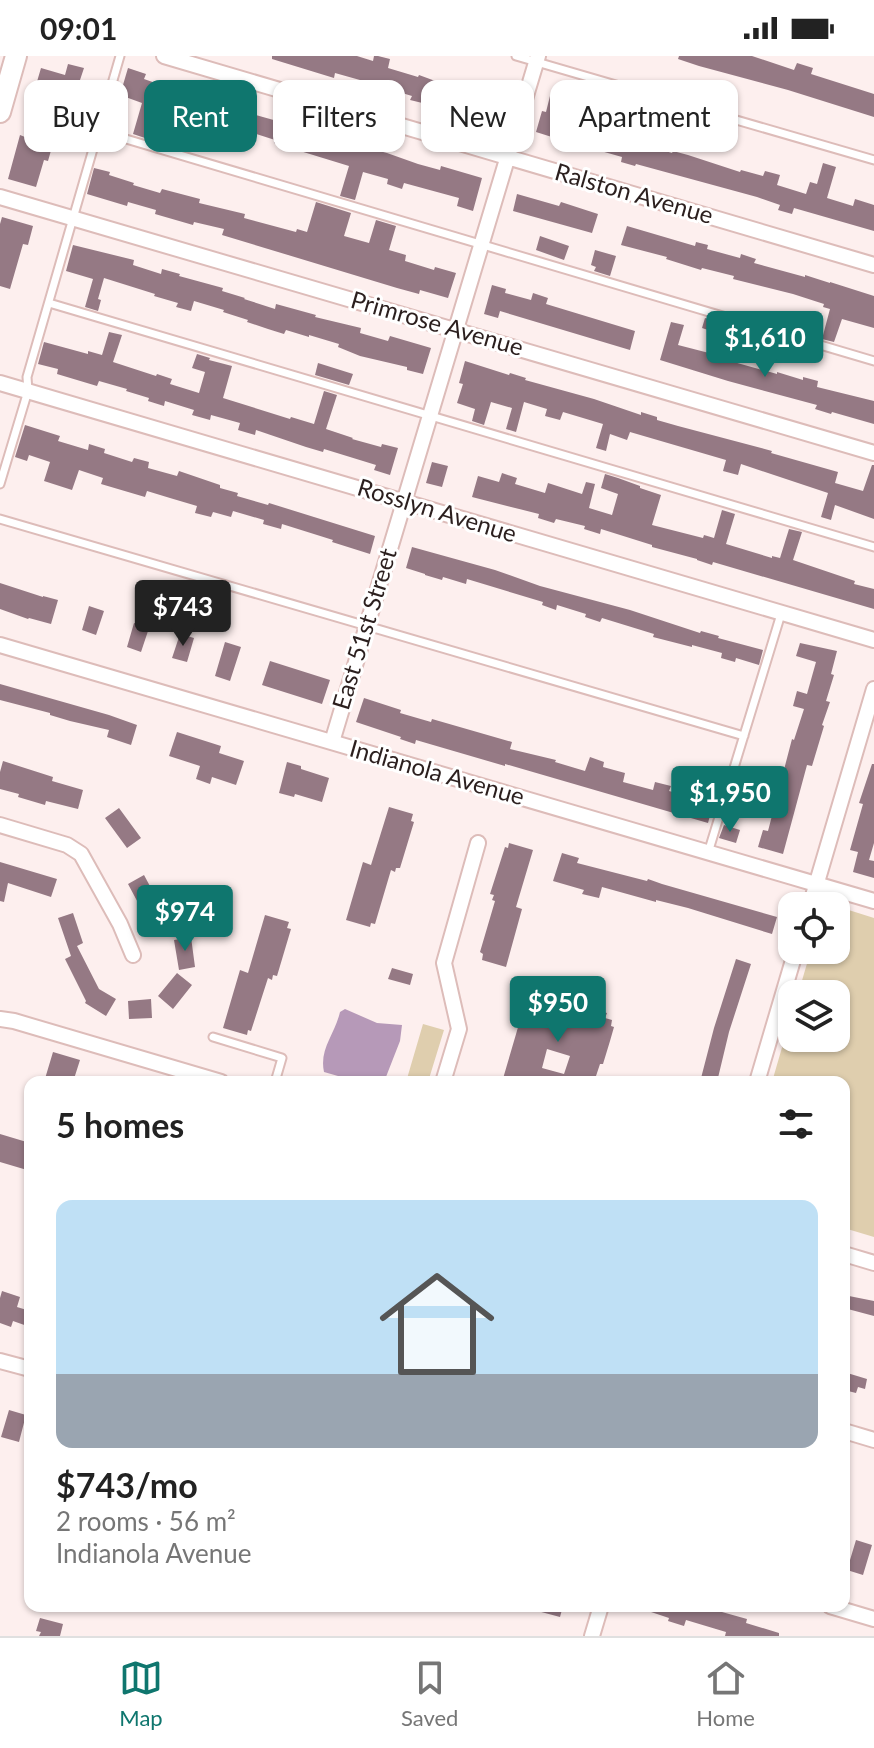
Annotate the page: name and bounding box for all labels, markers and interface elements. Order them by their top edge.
text: 09:01 [40,10,117,46]
chip: Buy [24,80,128,152]
chip: Rent [144,80,257,152]
chip: Filters [273,80,405,152]
chip: New [421,80,534,152]
chip: Apartment [550,80,738,152]
street label: Ralston Avenue [552,156,717,229]
street label: Primrose Avenue [348,284,527,361]
pin: $1,610 [700,311,830,379]
text: $1,610 [724,321,806,353]
street label: Rosslyn Avenue [354,472,521,548]
street label: East 51st Street [325,544,402,713]
pin: $743 [136,580,230,648]
text: $743 [153,590,213,622]
street label: Indianola Avenue [347,733,528,810]
pin: $1,950 [665,766,795,834]
text: $1,950 [689,776,771,808]
pin: $974 [138,885,232,953]
map controls [778,892,850,1052]
button: locate [778,892,850,964]
text: $974 [155,895,215,927]
pin: $950 [511,976,605,1044]
button: layers [778,980,850,1052]
text: $950 [528,986,588,1018]
icon: filters [774,1102,818,1146]
text: 5 homes [56,1104,184,1145]
icon: home [365,1252,509,1396]
text: $743/mo [56,1464,198,1505]
text: 2 rooms · 56 m² [56,1505,236,1537]
text: Indianola Avenue [56,1537,251,1569]
tab: Map [119,1656,163,1731]
tab: Saved [401,1656,458,1731]
tab: Home [696,1656,755,1731]

